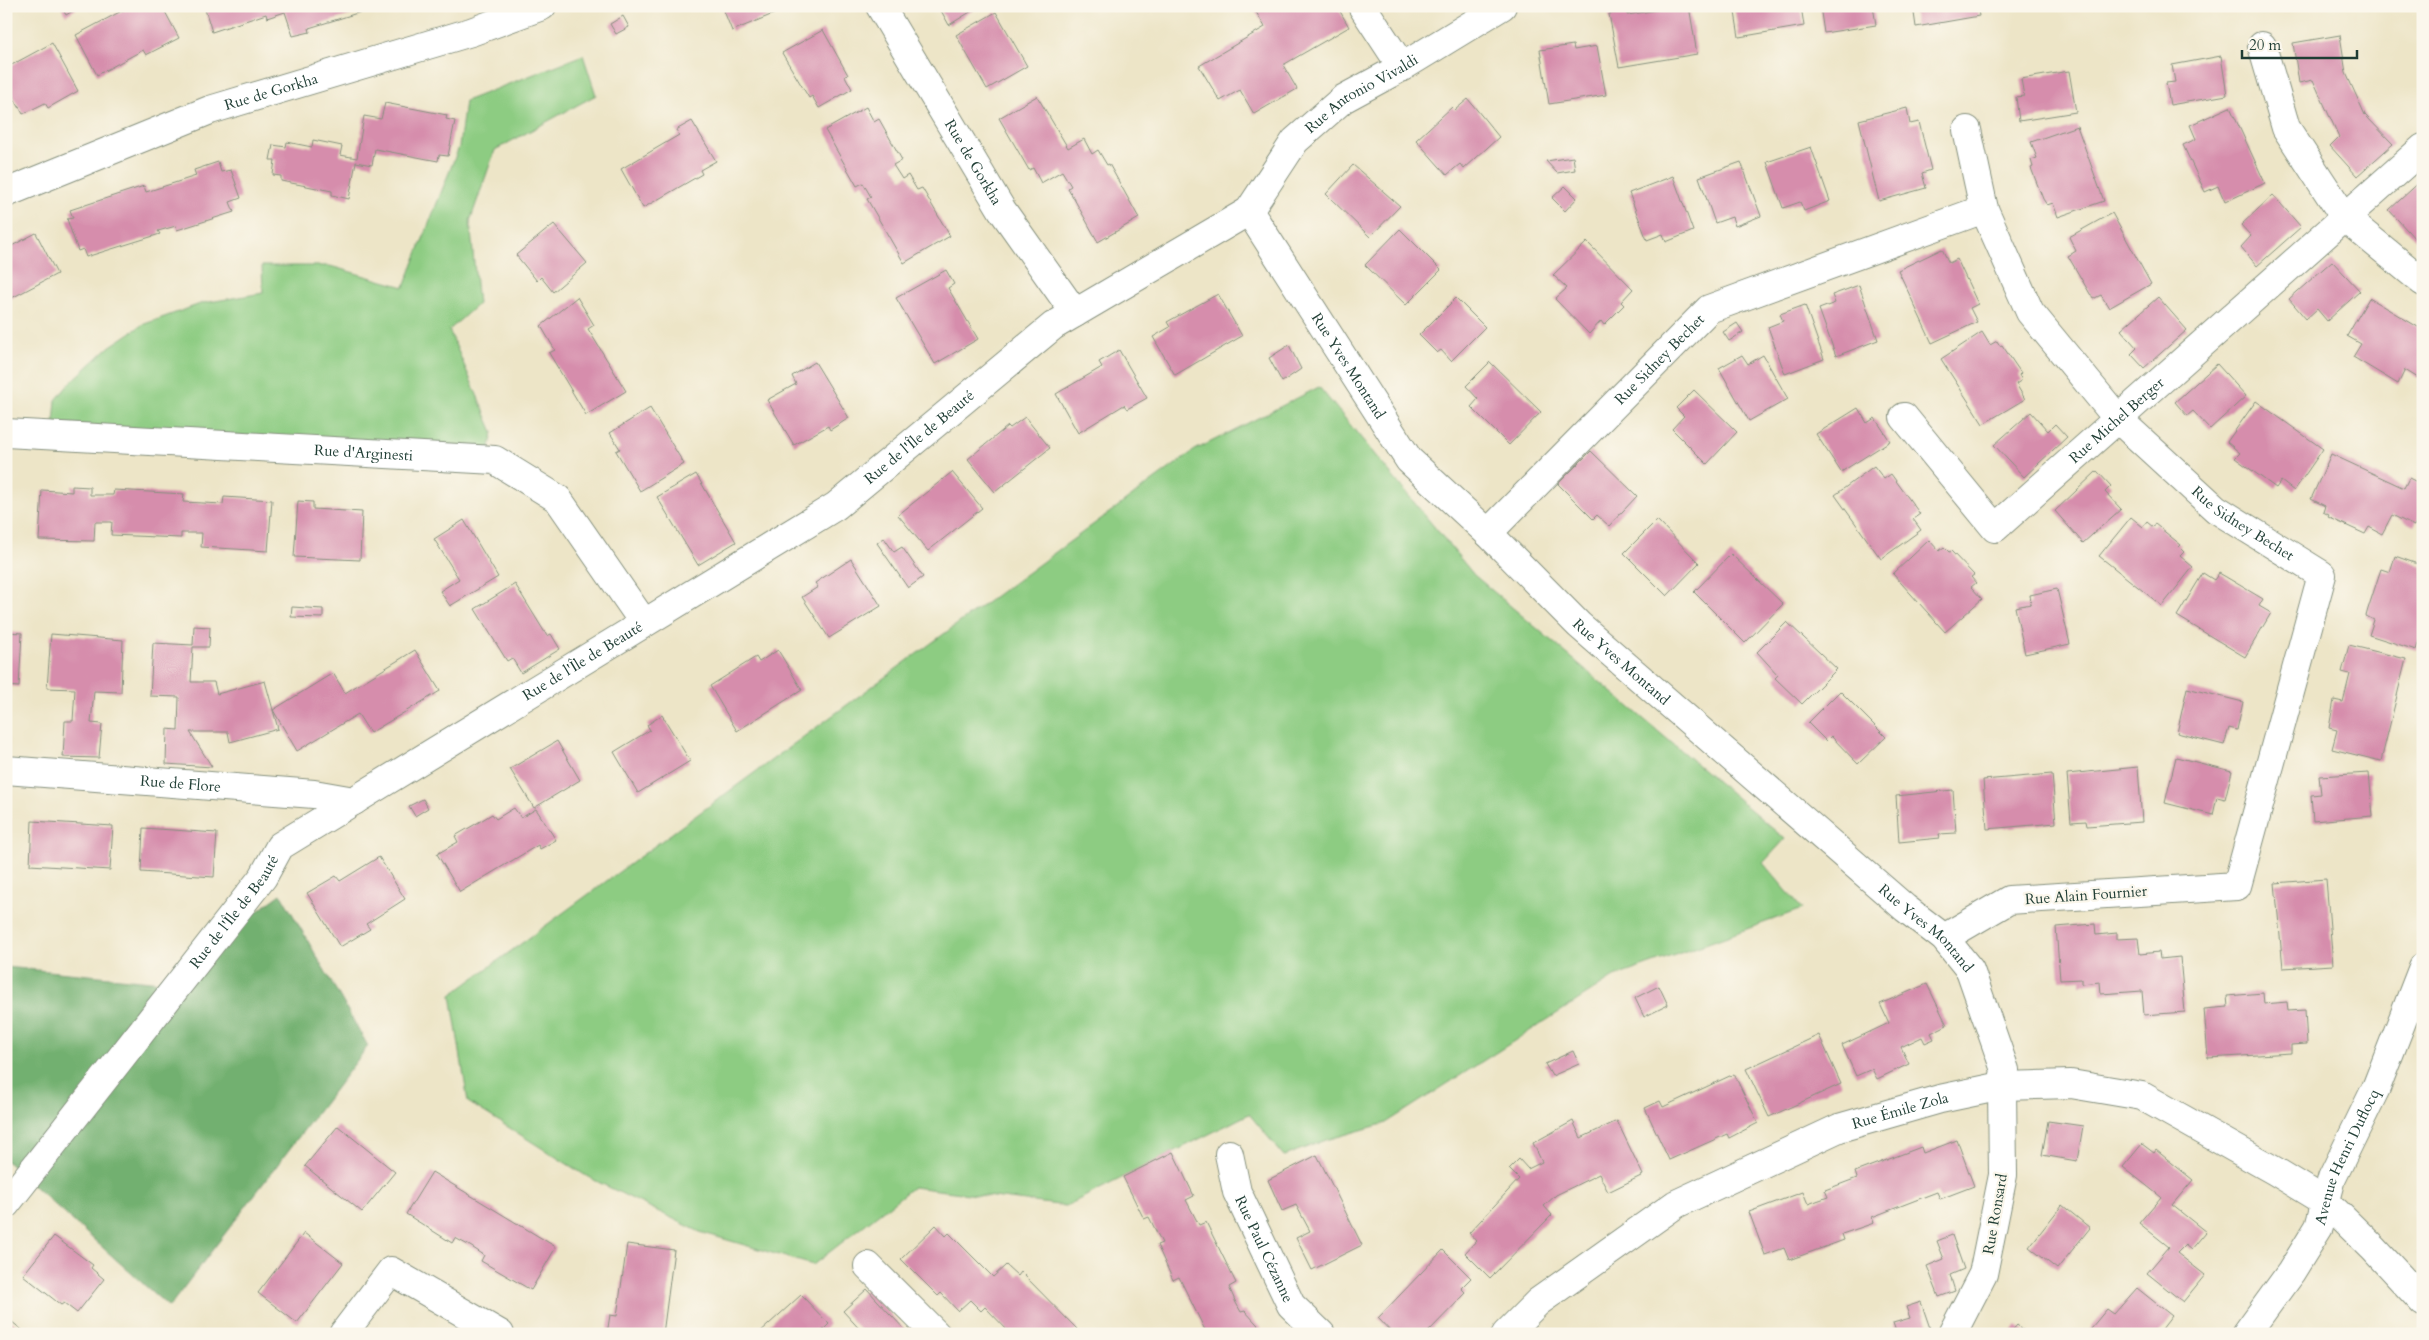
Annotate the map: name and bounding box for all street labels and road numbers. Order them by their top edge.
street label: Rue Antonio Vivaldi [1301,50,1422,138]
street label: Rue de Gorkha [222,68,321,115]
street label: Rue de Gorkha [940,116,1007,209]
street label: Rue Yves Montand [1307,309,1390,423]
street label: Rue Sidney Bechet [1610,309,1709,409]
street label: Rue Michel Berger [2065,372,2169,468]
street label: Rue de l'Île de Beauté [860,385,979,489]
street label: Rue d'Arginesti [313,440,413,465]
street label: Rue Sidney Bechet [2187,481,2298,565]
street label: Rue Yves Montand [1568,614,1674,710]
street label: Rue de l'Île de Beauté [519,616,647,705]
street label: Rue de Flore [139,770,222,797]
street label: Rue de l'Île de Beauté [185,851,283,973]
street label: Rue Yves Montand [1874,879,1978,977]
street label: Rue Alain Fournier [2024,881,2148,909]
street label: Avenue Henri Duflocq [2310,1086,2384,1227]
street label: Rue Émile Zola [1850,1087,1951,1134]
street label: Rue Ronsard [1978,1172,2012,1256]
street label: Rue Paul Cézanne [1230,1192,1298,1306]

